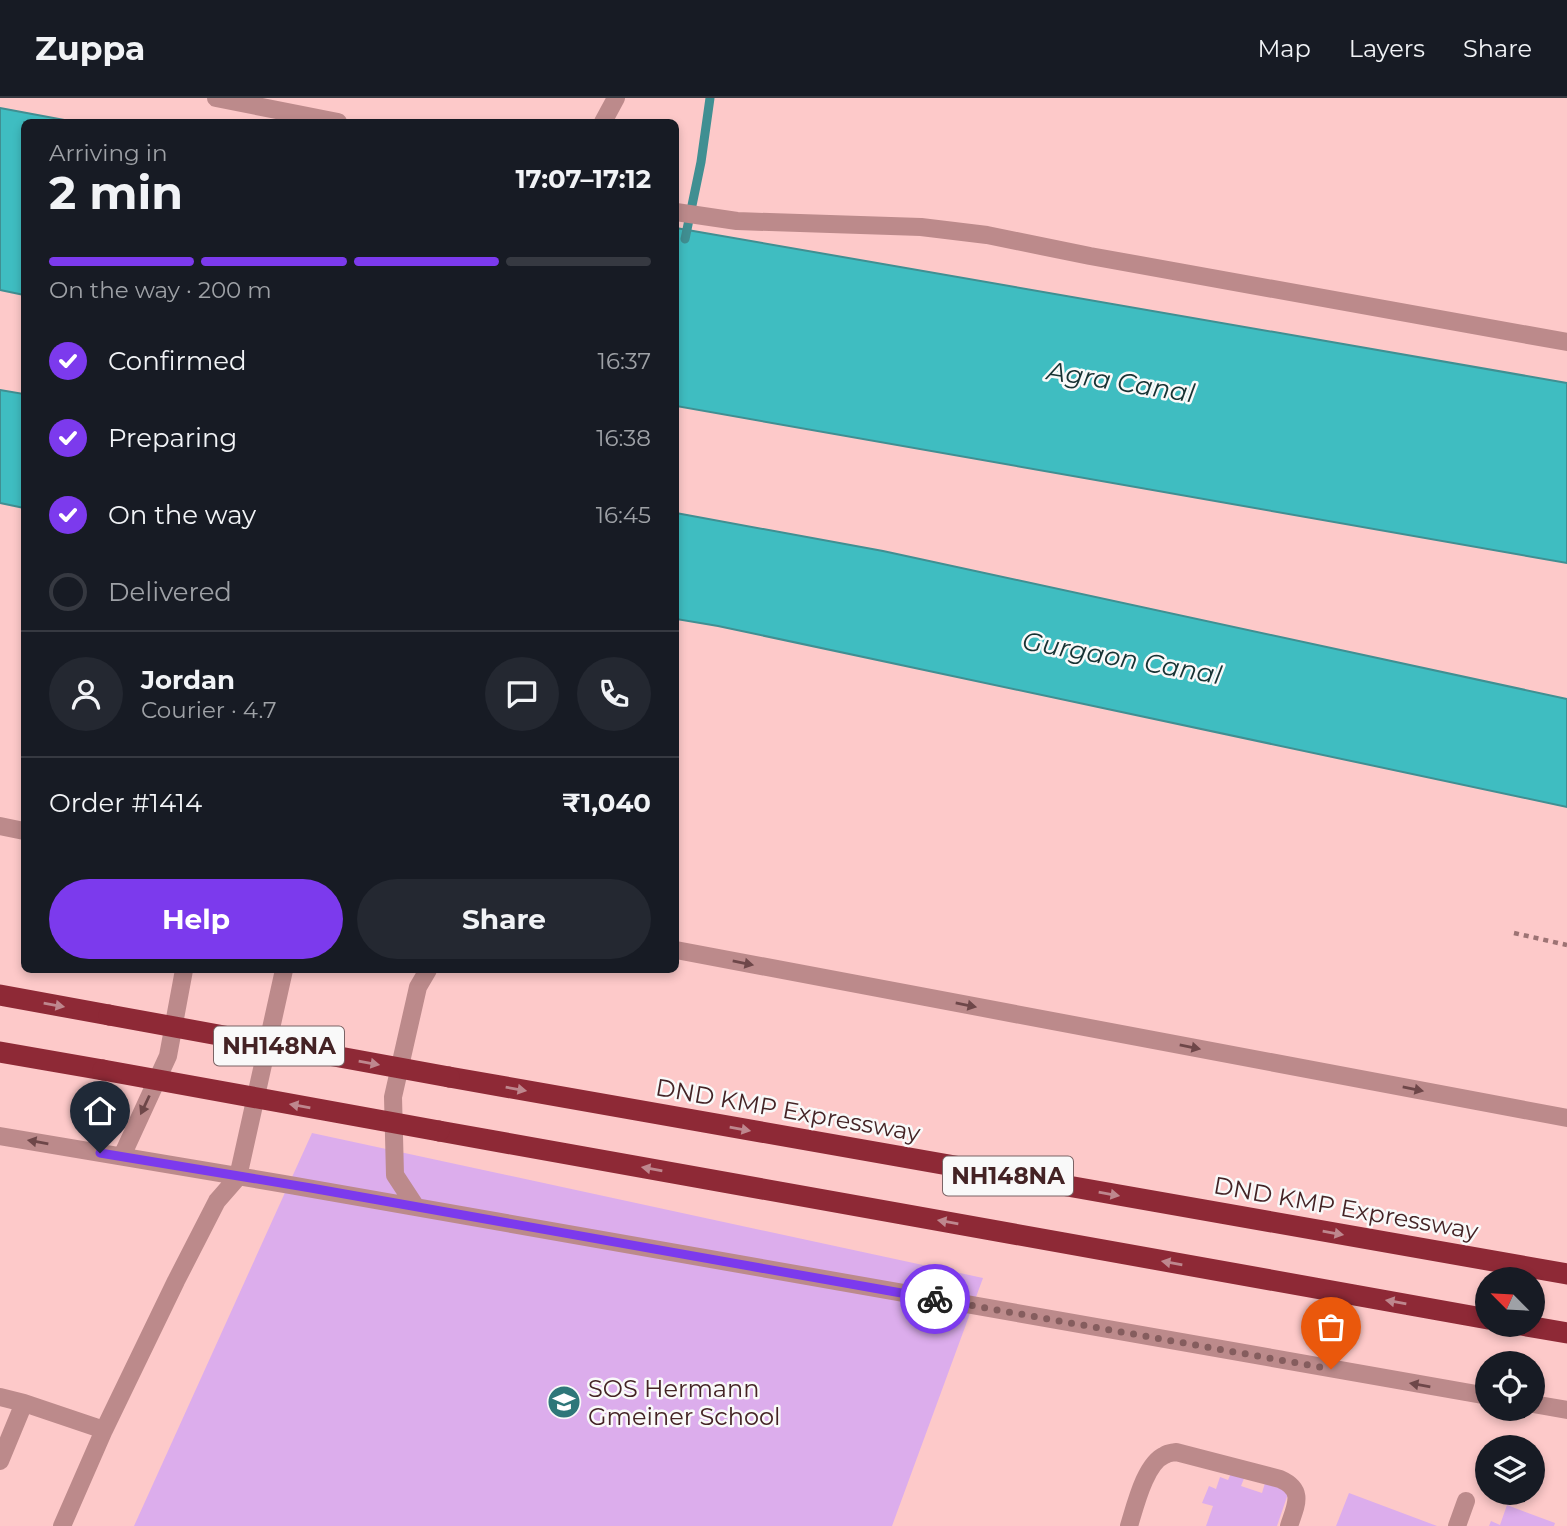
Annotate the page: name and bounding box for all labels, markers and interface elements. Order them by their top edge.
text: Zuppa [35,28,145,68]
text: Map [1257,34,1311,63]
text: Layers [1349,34,1425,63]
text: Share [1463,34,1532,63]
text: Arriving in [49,139,168,167]
text: 17:07–17:12 [515,163,651,195]
text: 2 min [49,164,183,221]
text: On the way · 200 m [49,276,272,304]
icon: check [49,342,87,380]
text: Confirmed [108,345,247,377]
text: 16:37 [598,347,651,375]
water label: Agra Canal [1043,354,1197,409]
icon: check [49,419,87,457]
text: Preparing [108,422,237,454]
text: 16:38 [596,424,651,452]
icon: check [49,496,87,534]
text: On the way [108,499,256,531]
text: 16:45 [596,501,651,529]
text: Delivered [108,576,232,608]
water label: Gurgaon Canal [1020,625,1224,691]
button: person [49,657,123,731]
button: chat [485,657,559,731]
button: phone [577,657,651,731]
text: Jordan [141,664,235,696]
text: Courier · 4.7 [141,696,277,724]
text: Order #1414 [49,787,202,819]
text: ₹1,040 [562,787,651,819]
button: Help [49,879,343,959]
button: Share [357,879,651,959]
one-way arrow [732,957,754,968]
one-way arrow [955,999,977,1010]
one-way arrow [43,1000,65,1011]
road number: NH148NA [214,1026,344,1065]
one-way arrow [1179,1041,1201,1052]
one-way arrow [358,1057,380,1068]
street label: DND KMP Expressway [653,1072,923,1148]
pin [70,1081,130,1153]
one-way arrow [1402,1083,1424,1094]
one-way arrow [505,1084,527,1095]
icon: home [81,1092,119,1130]
one-way arrow [140,1095,151,1115]
one-way arrow [289,1100,311,1111]
one-way arrow [729,1123,751,1134]
one-way arrow [27,1136,49,1147]
road number: NH148NA [943,1156,1073,1196]
one-way arrow [641,1163,663,1174]
street label: DND KMP Expressway [1211,1170,1481,1246]
one-way arrow [1098,1188,1120,1199]
one-way arrow [937,1217,959,1228]
one-way arrow [1322,1228,1344,1239]
one-way arrow [1161,1257,1183,1268]
courier [900,1264,970,1334]
north arrow [1475,1267,1545,1337]
map controls [1475,1267,1545,1505]
icon: bike [916,1280,954,1318]
pin [1301,1297,1361,1369]
one-way arrow [1385,1297,1407,1308]
icon: bag [1312,1308,1350,1346]
button: locate [1475,1351,1545,1421]
place label: SOS Hermann Gmeiner School [588,1374,780,1431]
one-way arrow [1409,1379,1431,1390]
school or university icon: SOS Hermann Gmeiner School [545,1383,583,1421]
button: layers [1475,1435,1545,1505]

